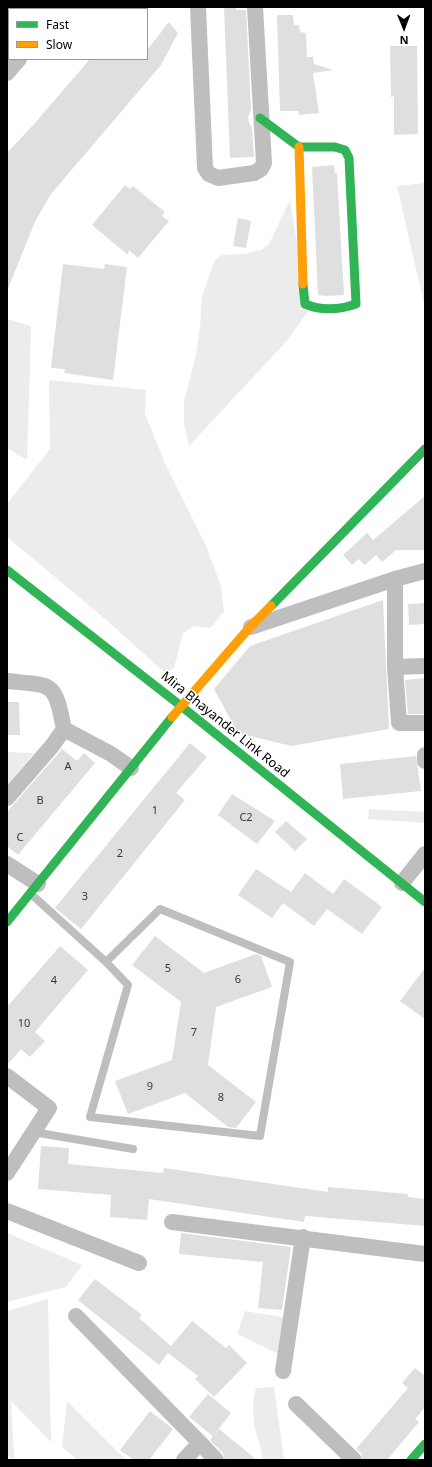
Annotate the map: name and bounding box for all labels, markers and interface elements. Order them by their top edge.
legend [8,8,148,60]
north arrow [384,8,424,48]
text: Fast [46,16,69,33]
text: N [400,33,409,48]
text: Slow [46,36,72,53]
street label: Mira Bhayander Link Road [158,668,292,782]
house number: A [64,760,72,774]
house number: B [36,794,44,808]
house number: 1 [152,804,158,818]
house number: C2 [239,811,253,825]
house number: C [17,831,23,845]
house number: 2 [117,847,123,861]
house number: 3 [82,890,88,904]
house number: 5 [165,962,171,976]
house number: 6 [235,973,241,987]
house number: 4 [51,974,57,988]
house number: 10 [18,1017,30,1031]
house number: 7 [191,1026,197,1040]
house number: 9 [147,1080,153,1094]
house number: 8 [218,1091,224,1105]

